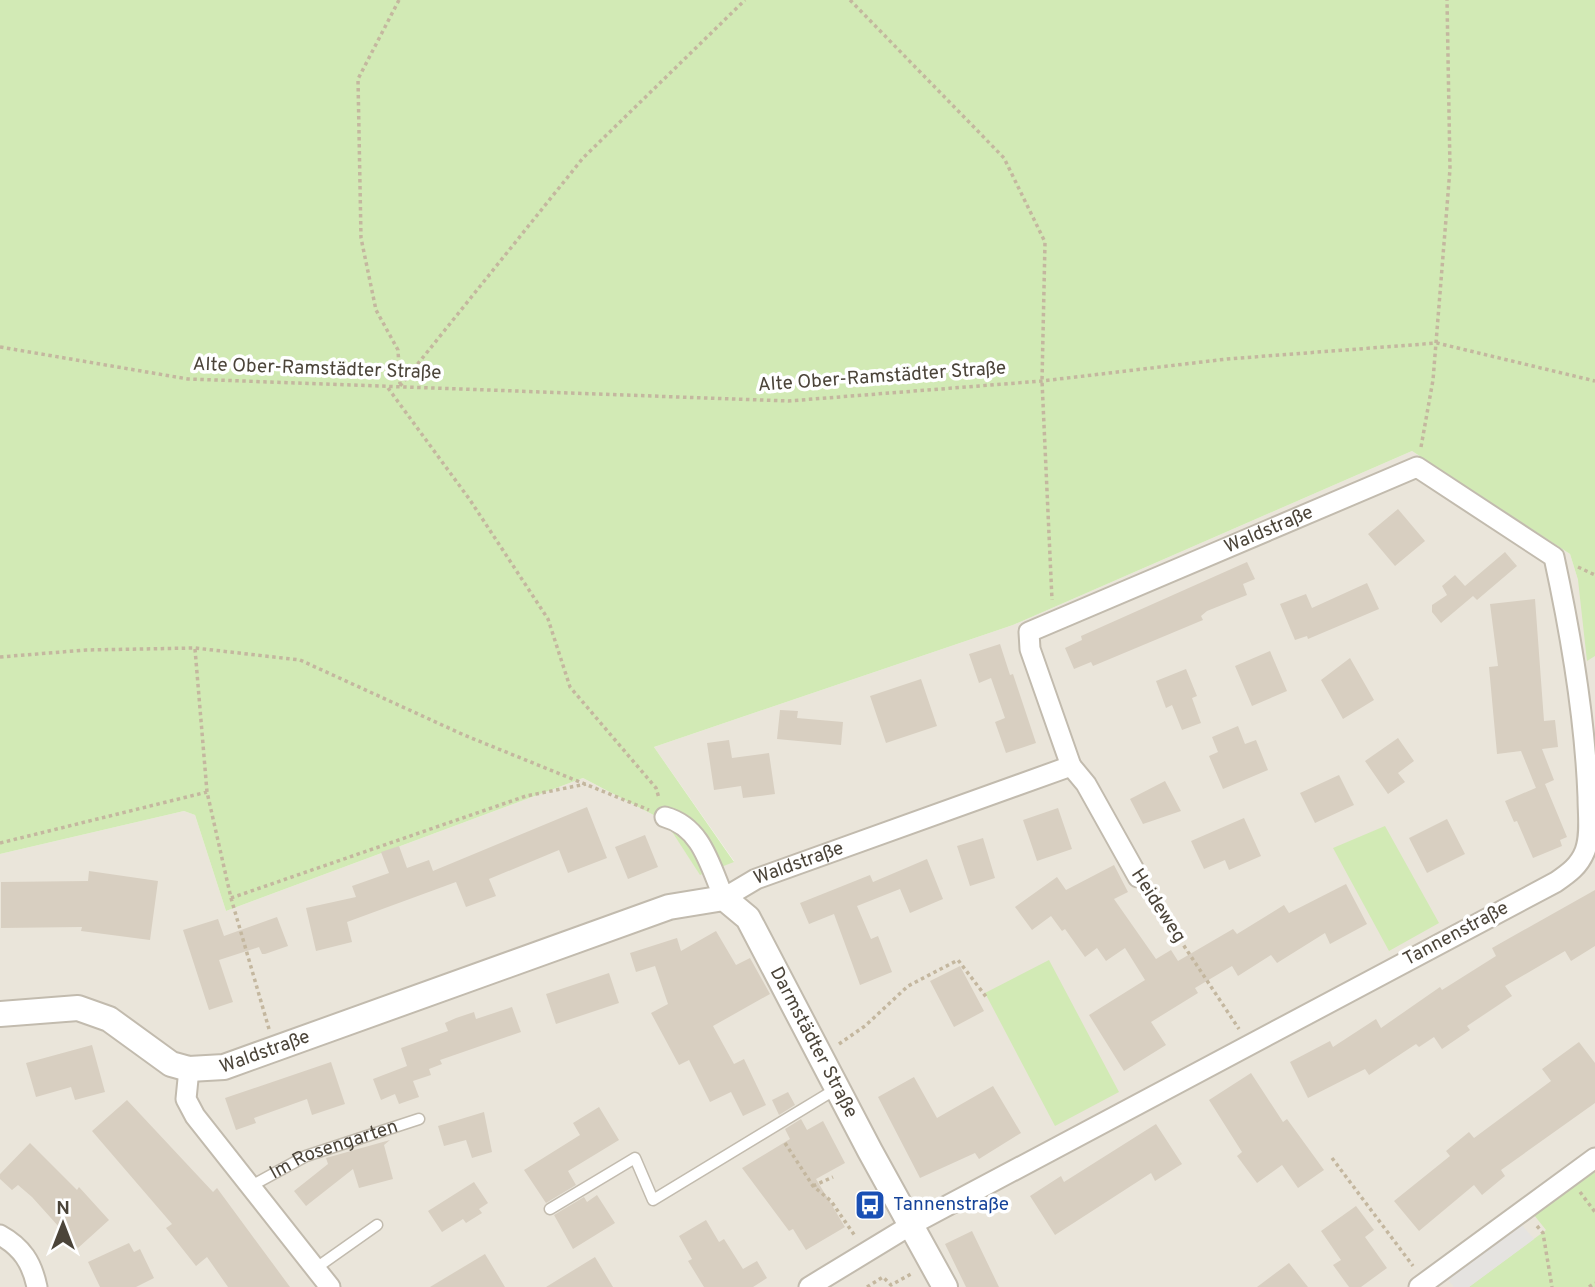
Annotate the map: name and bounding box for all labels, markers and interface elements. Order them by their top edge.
street label: Alte Ober-Ramstädter Straße [192,353,442,385]
street label: Alte Ober-Ramstädter Straße [757,356,1007,398]
street label: Waldstraße [1221,501,1317,559]
street label: Waldstraße [750,836,847,891]
street label: Heideweg [1125,864,1191,948]
street label: Tannenstraße [1399,896,1513,972]
street label: Darmstädter Straße [764,963,863,1122]
street label: Waldstraße [217,1025,313,1079]
street label: Im Rosengarten [266,1115,401,1185]
bus stop icon: Tannenstraße [853,1188,887,1222]
north arrow [28,1189,98,1259]
place label: Tannenstraße [893,1193,1009,1217]
text: N [56,1197,70,1221]

